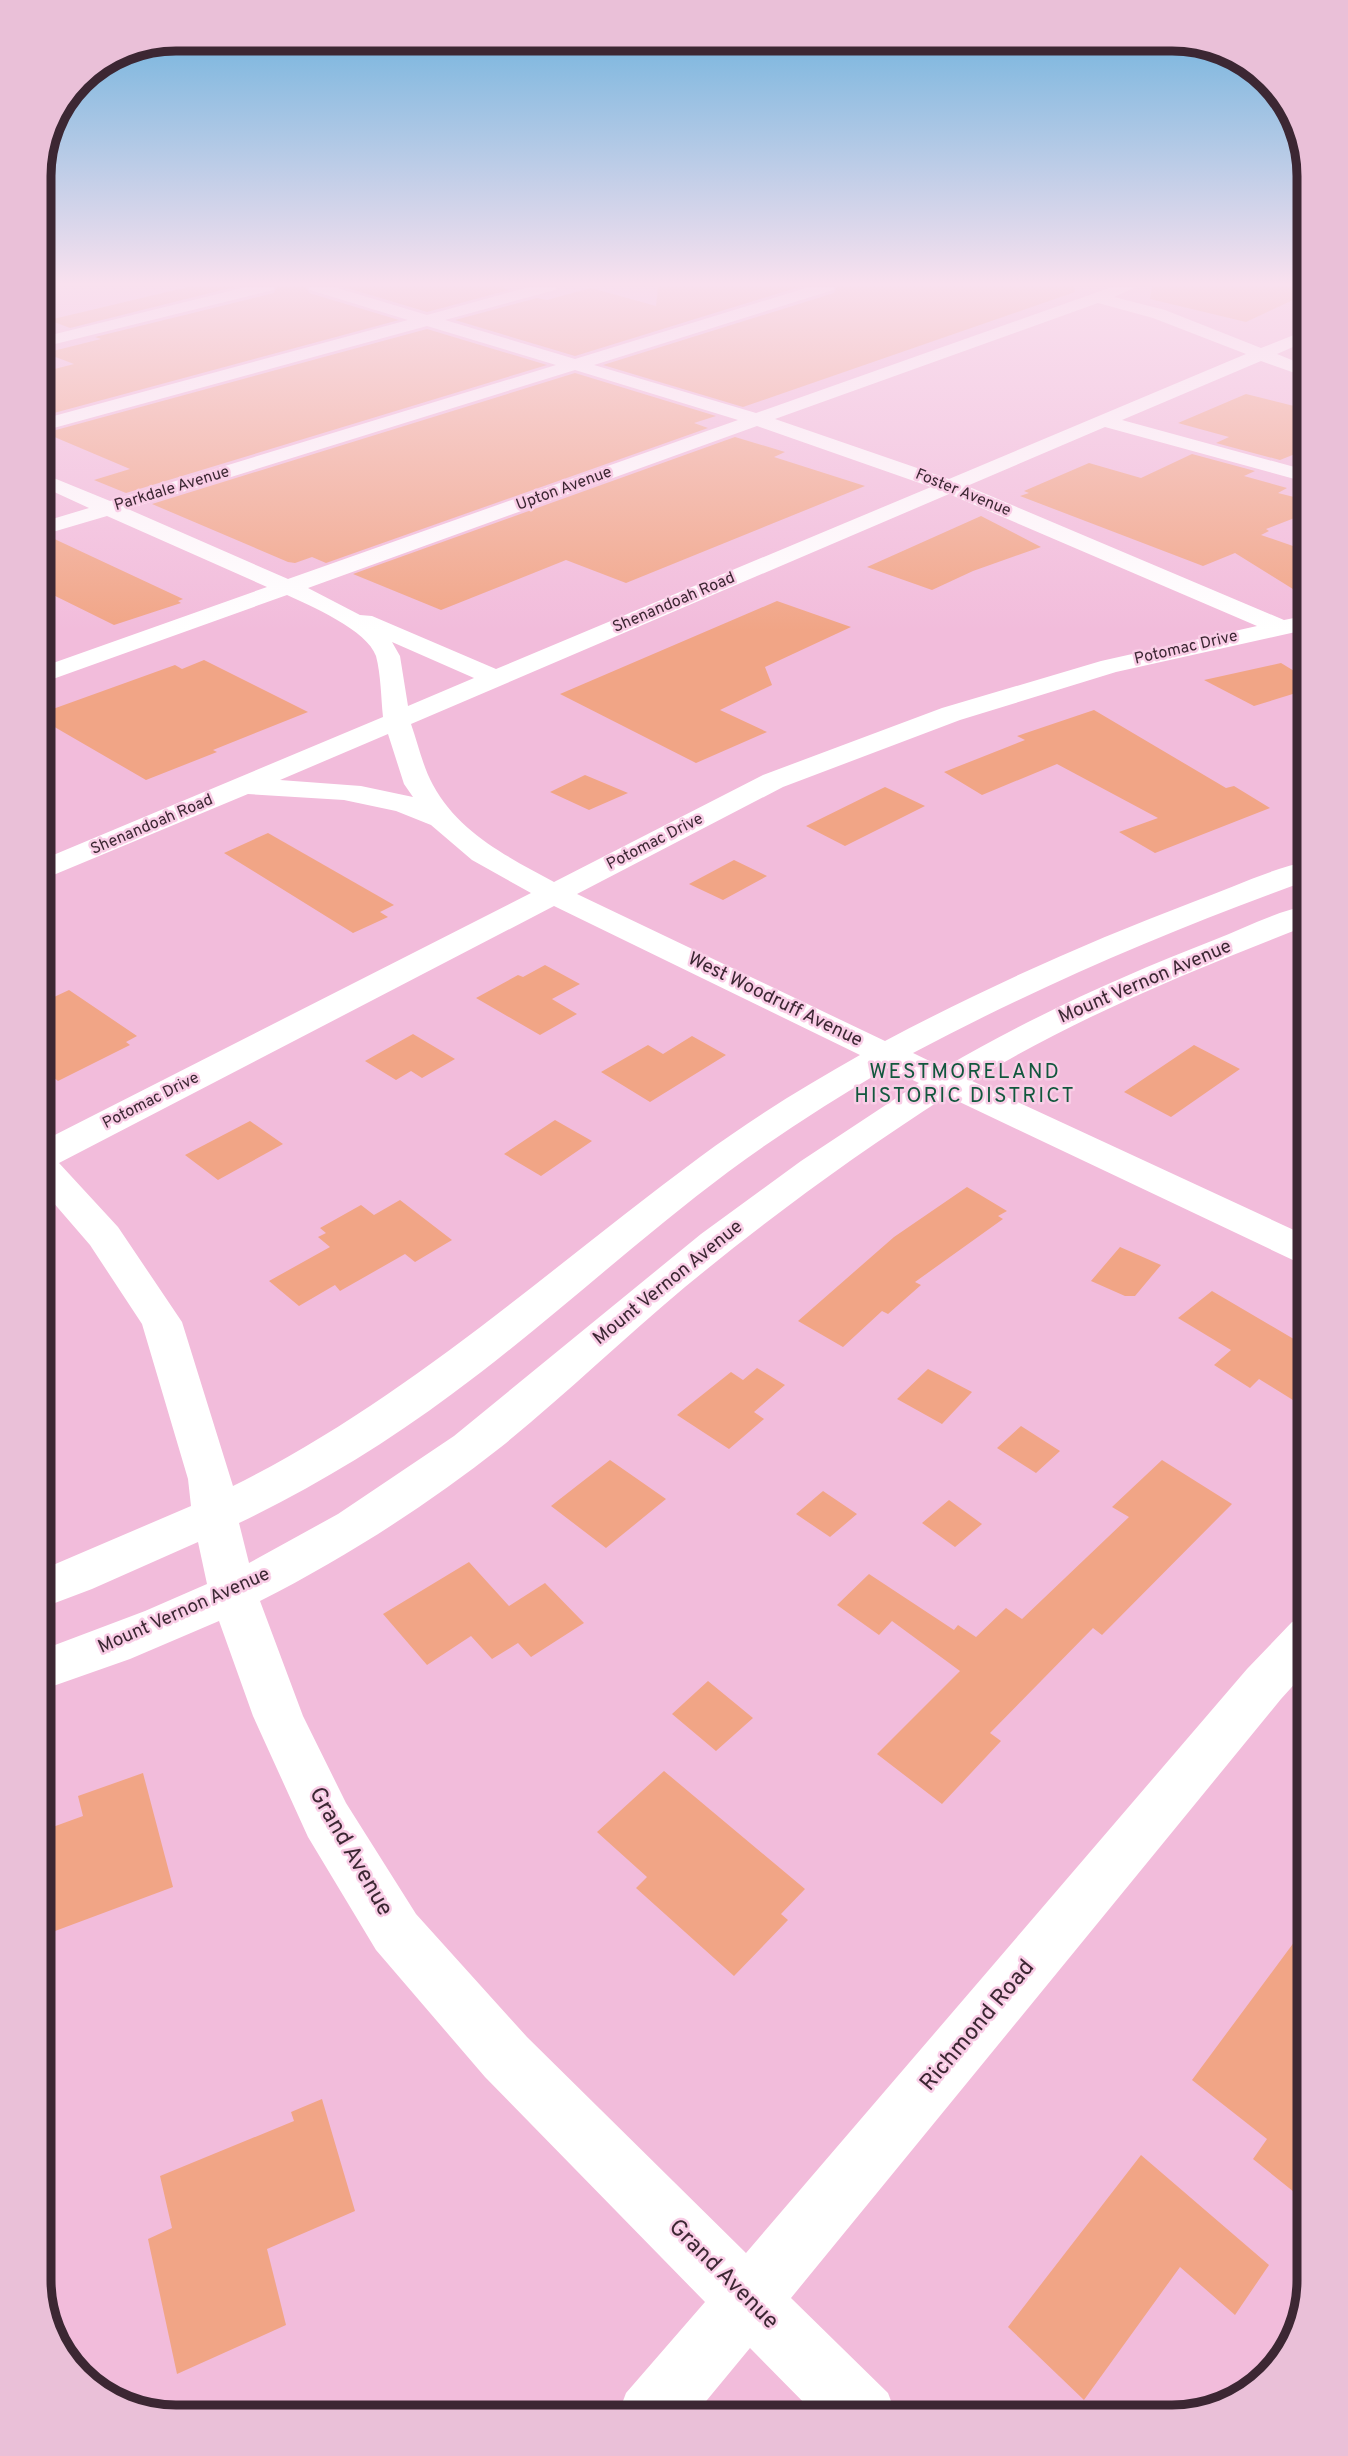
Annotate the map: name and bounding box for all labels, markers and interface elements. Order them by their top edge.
street label: Parkdale Avenue [112,462,232,516]
street label: Upton Avenue [513,462,615,516]
street label: Foster Avenue [912,465,1014,521]
street label: Shenandoah Road [610,568,738,638]
street label: Potomac Drive [1132,626,1240,670]
street label: Shenandoah Road [88,790,216,860]
street label: Potomac Drive [603,809,707,875]
street label: Mount Vernon Avenue [1055,935,1235,1029]
street label: West Woodruff Avenue [684,947,866,1053]
district label: WESTMORELAND HISTORIC DISTRICT [854,1059,1076,1110]
street label: Potomac Drive [99,1068,203,1134]
street label: Mount Vernon Avenue [588,1215,748,1351]
street label: Mount Vernon Avenue [94,1562,274,1660]
street label: Grand Avenue [301,1782,399,1922]
street label: Richmond Road [914,1954,1042,2098]
street label: Grand Avenue [662,2214,784,2336]

